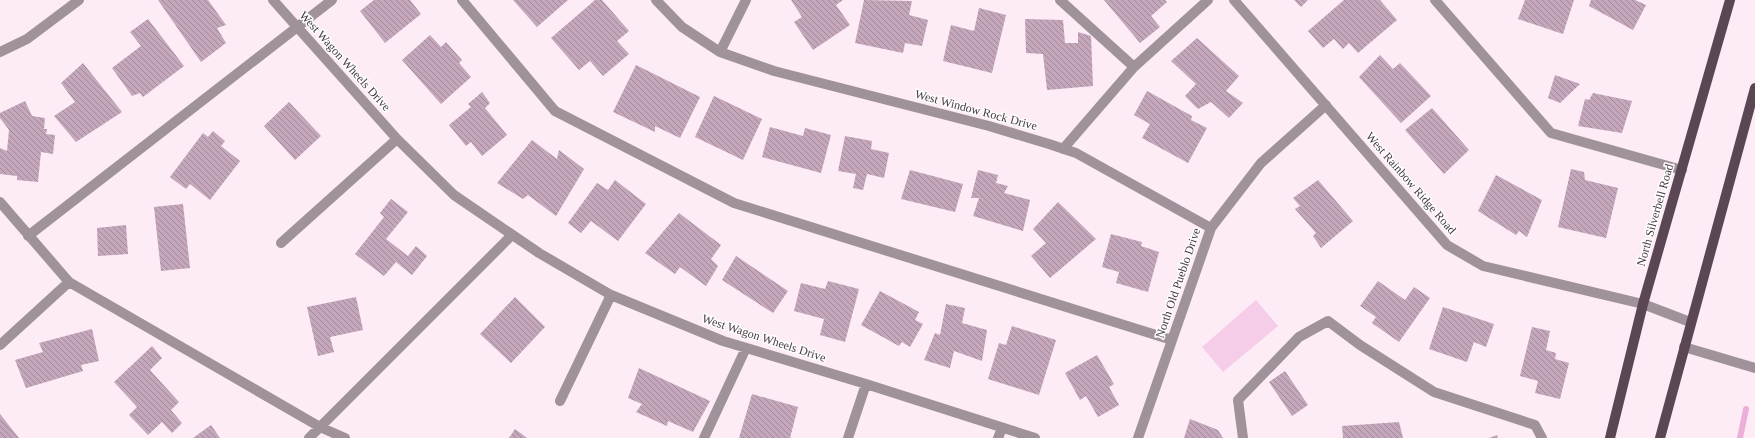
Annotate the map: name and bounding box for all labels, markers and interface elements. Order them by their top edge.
street label: West Wagon Wheels Drive [297,8,393,114]
street label: West Window Rock Drive [913,87,1039,133]
street label: West Rainbow Ridge Road [1363,129,1459,237]
street label: North Silverbell Road [1634,162,1676,268]
street label: North Old Pueblo Drive [1153,226,1203,340]
street label: West Wagon Wheels Drive [700,311,828,365]

